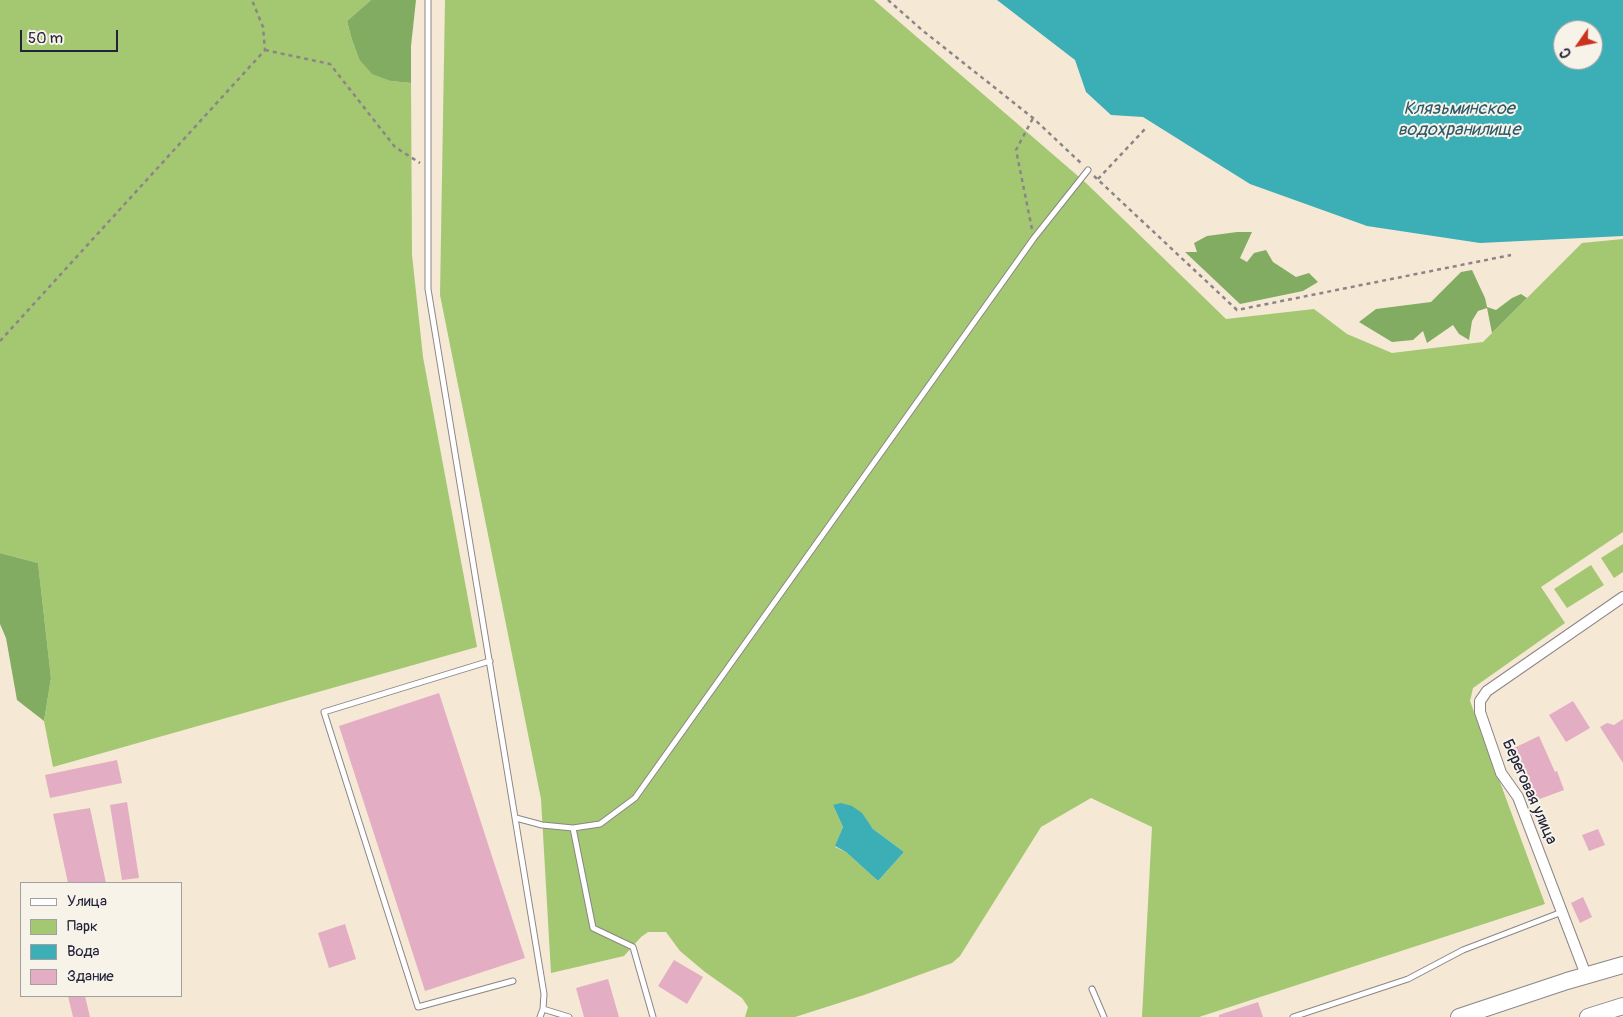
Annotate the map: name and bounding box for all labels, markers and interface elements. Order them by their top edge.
scale bar [22,20,120,52]
north arrow [1553,20,1603,70]
text: 50 m [28,29,63,48]
text: С [1556,45,1575,61]
water label: Клязьминское водохранилище [1398,98,1520,140]
street label: Береговая улица [1497,736,1561,848]
legend [20,882,182,997]
text: Улица [67,892,107,911]
text: Парк [67,917,98,936]
text: Вода [67,942,100,961]
text: Здание [67,967,114,986]

